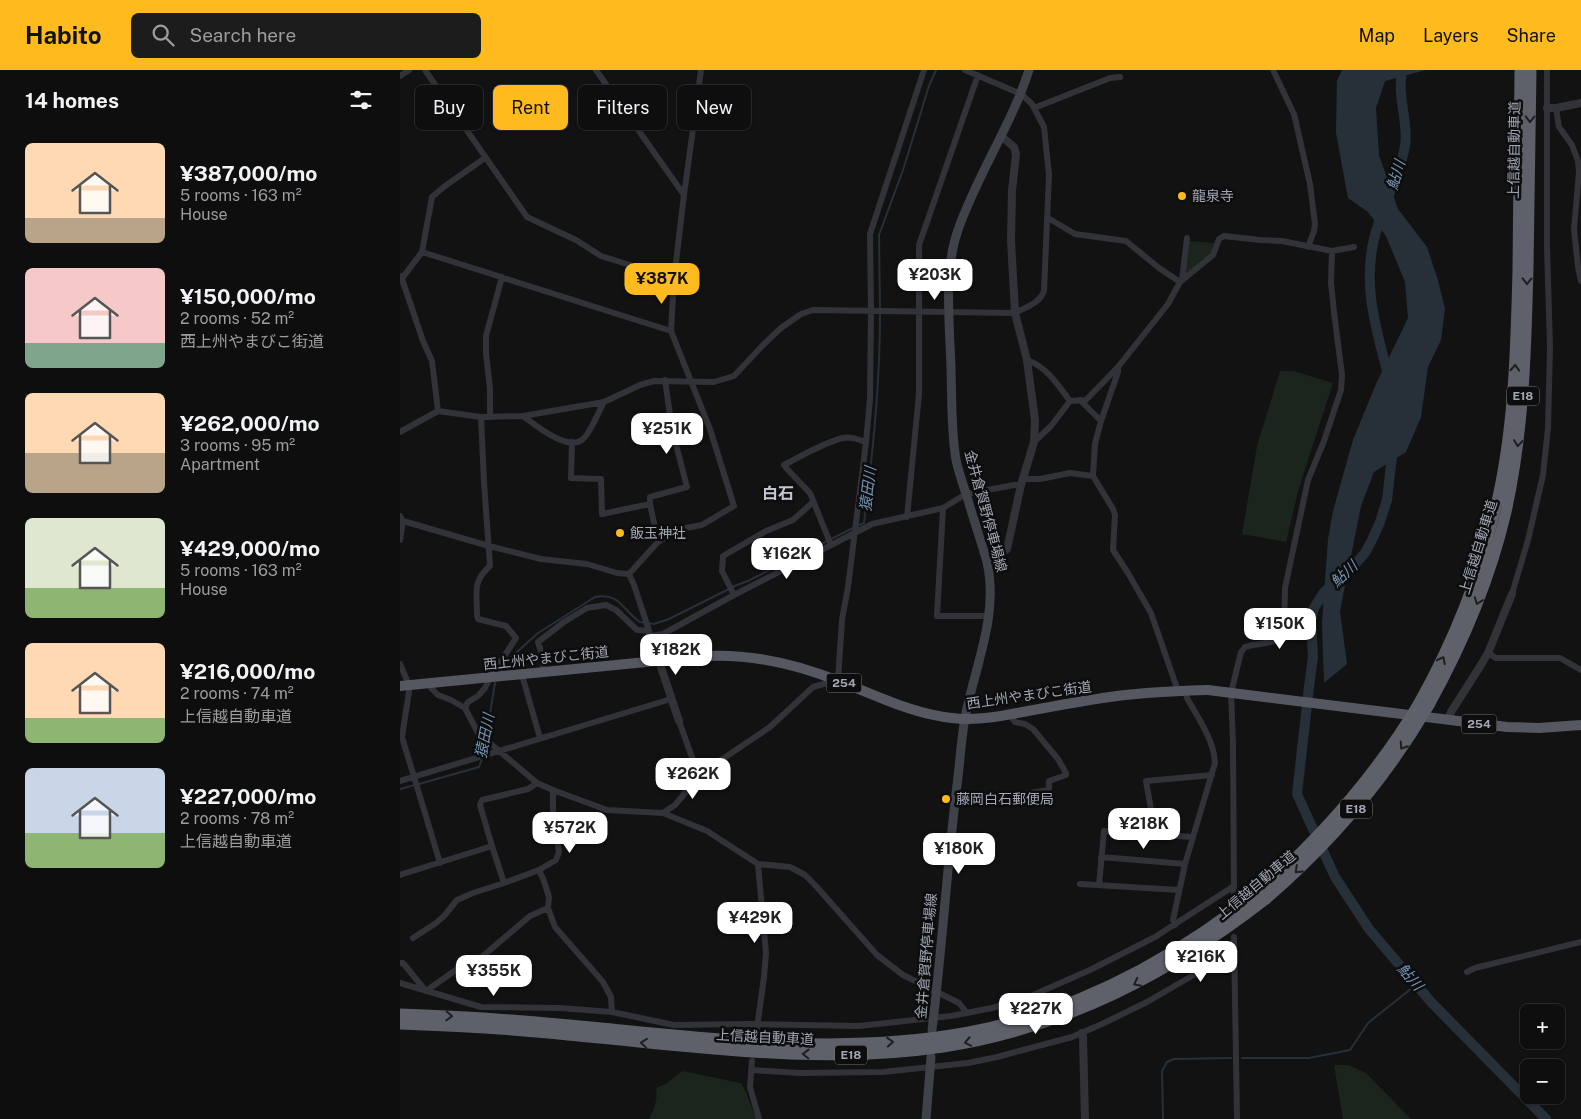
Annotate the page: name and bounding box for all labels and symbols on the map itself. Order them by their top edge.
street label: 上信越自動車道 [1505,101,1523,199]
one-way arrow [1525,115,1535,123]
water label: 鮎川 [1383,156,1409,192]
place label: 龍泉寺 [1192,188,1234,204]
marker: 龍泉寺 [1176,190,1188,202]
pin: ¥203K [900,258,970,301]
pin: ¥387K [627,262,697,305]
one-way arrow [1522,277,1533,285]
one-way arrow [1509,364,1520,372]
road number: E18 [1507,386,1539,406]
pin: ¥251K [632,412,702,455]
one-way arrow [1513,440,1524,448]
street label: 金井倉賀野停車場線 [962,448,1010,574]
water label: 猿田川 [856,464,879,512]
district label: 白石 [762,484,794,503]
street label: 上信越自動車道 [1456,498,1500,596]
place label: 飯玉神社 [630,525,686,541]
marker: 飯玉神社 [614,527,626,539]
pin: ¥162K [752,538,822,580]
water label: 鮎川 [1327,556,1362,590]
one-way arrow [1474,596,1484,604]
pin: ¥150K [1245,608,1315,650]
pin: ¥182K [641,634,711,676]
street label: 西上州やまびこ街道 [483,643,609,673]
one-way arrow [1436,656,1446,665]
road number: 254 [826,674,862,692]
street label: 西上州やまびこ街道 [965,678,1093,712]
water label: 猿田川 [472,710,498,760]
road number: 254 [1462,714,1496,734]
one-way arrow [1400,741,1410,750]
pin: ¥262K [658,758,728,800]
place label: 藤岡白石郵便局 [956,791,1054,807]
marker: 藤岡白石郵便局 [940,793,952,805]
road number: E18 [1340,800,1372,819]
pin: ¥218K [1109,808,1179,850]
pin: ¥572K [535,812,605,854]
pin: ¥180K [924,832,994,875]
street label: 上信越自動車道 [1213,847,1299,923]
one-way arrow [1295,864,1304,873]
street label: 金井倉賀野停車場線 [913,893,939,1019]
pin: ¥429K [720,902,790,944]
pin: ¥216K [1166,940,1236,983]
pin: ¥355K [459,954,529,997]
water label: 鮎川 [1394,960,1428,995]
one-way arrow [1134,977,1143,987]
pin: ¥227K [1001,992,1071,1035]
one-way arrow [445,1010,453,1021]
street label: 上信越自動車道 [716,1026,814,1048]
one-way arrow [886,1037,894,1048]
one-way arrow [964,1037,973,1047]
one-way arrow [640,1038,648,1049]
road number: E18 [835,1046,867,1064]
one-way arrow [802,1049,810,1060]

